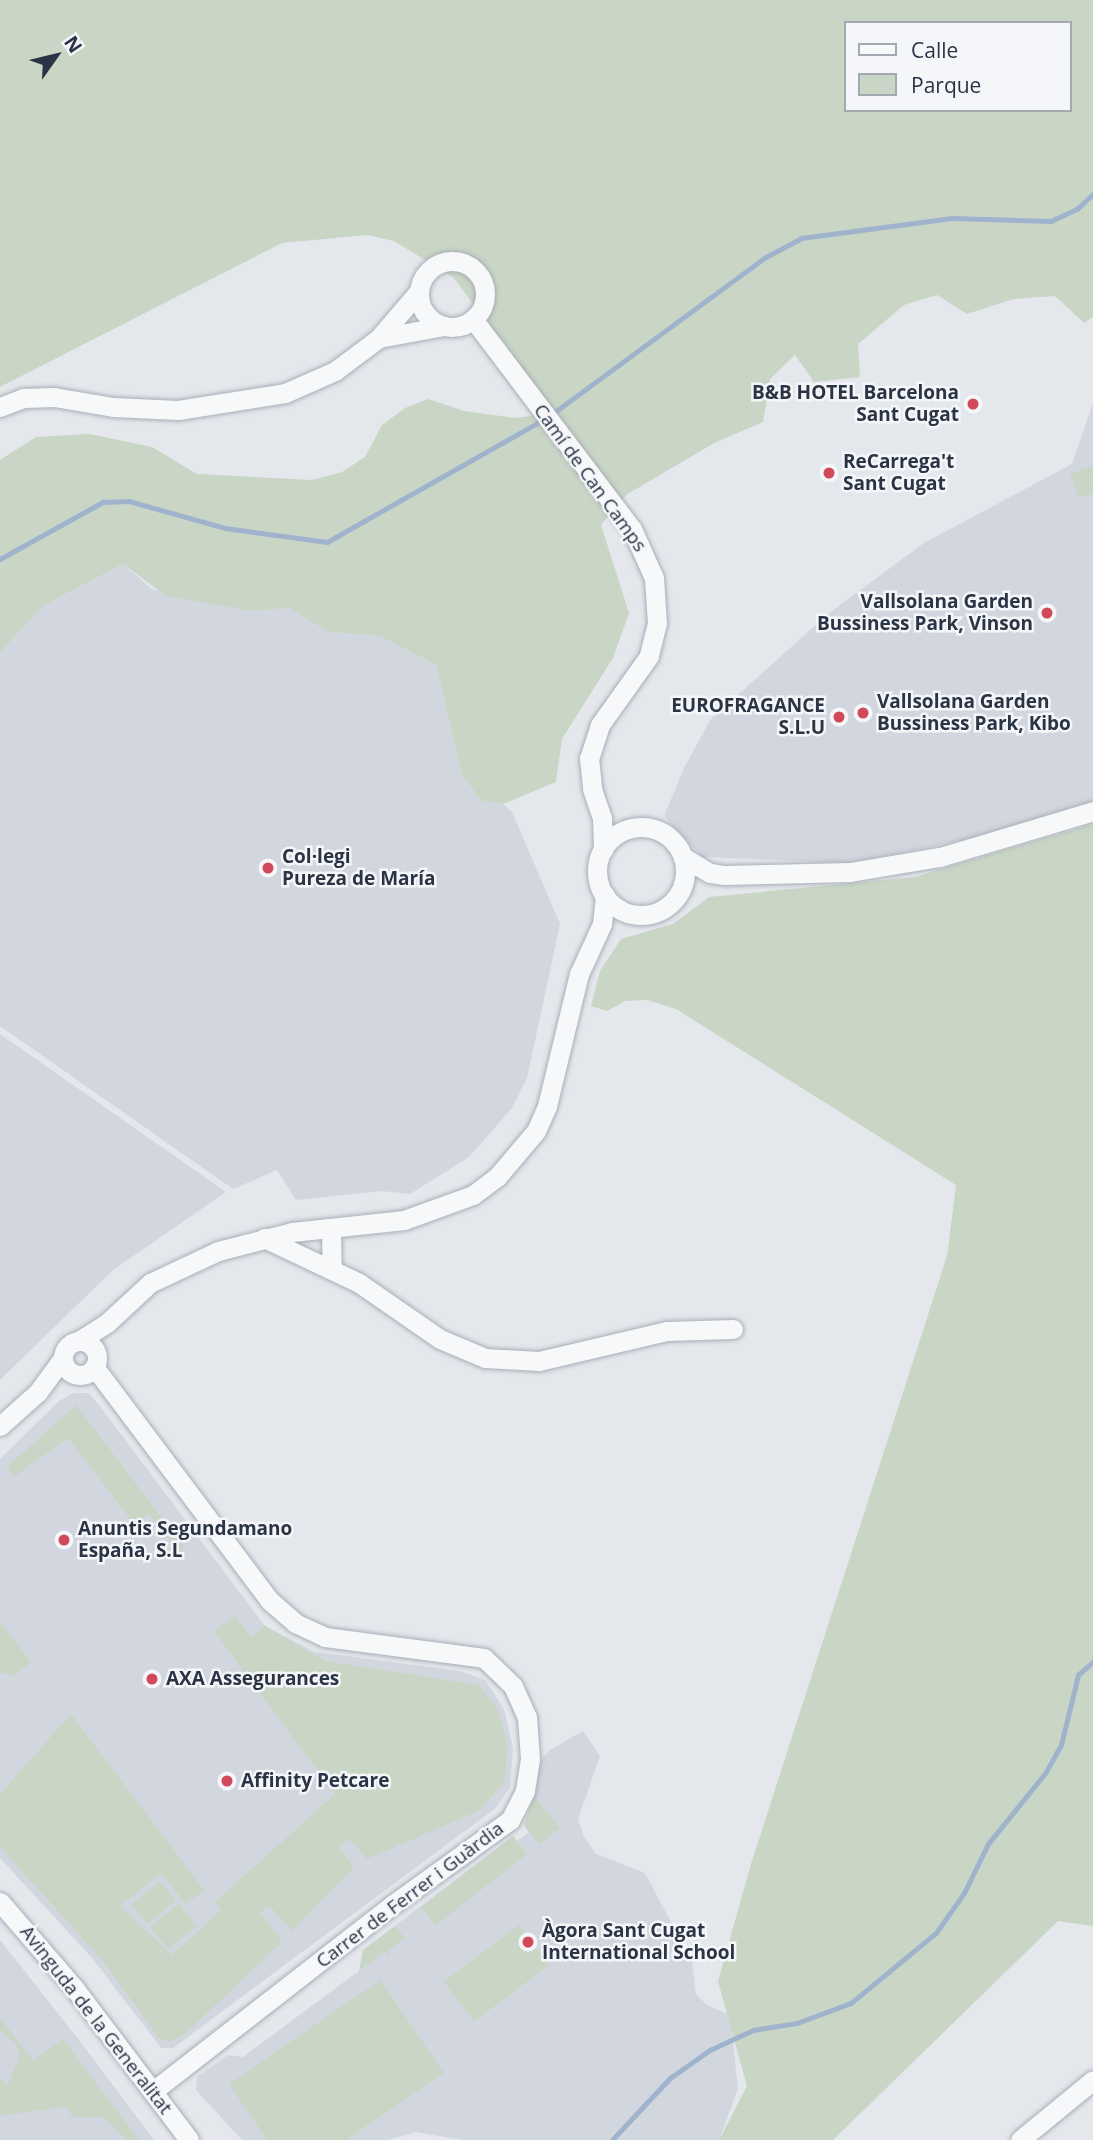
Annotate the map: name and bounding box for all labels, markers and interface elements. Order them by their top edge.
north arrow [21,21,91,91]
legend [844,21,1072,112]
text: N [58,31,89,58]
text: Calle [911,36,958,64]
text: Parque [911,71,981,99]
place label: B&B HOTEL Barcelona Sant Cugat [752,382,959,426]
marker: B&B HOTEL Barcelona Sant Cugat [965,396,981,412]
street label: Camí de Can Camps [529,400,651,556]
place label: ReCarrega't Sant Cugat [843,451,954,495]
marker: ReCarrega't Sant Cugat [821,465,837,481]
place label: Vallsolana Garden Bussiness Park, Vinson [817,591,1033,635]
marker: Vallsolana Garden Bussiness Park, Vinson [1039,605,1055,621]
place label: Vallsolana Garden Bussiness Park, Kibo [877,691,1071,735]
place label: EUROFRAGANCE S.L.U [671,695,825,739]
marker: Vallsolana Garden Bussiness Park, Kibo [855,705,871,721]
marker: EUROFRAGANCE S.L.U [831,709,847,725]
place label: Col·legi Pureza de María [282,846,435,890]
marker: Col·legi Pureza de María [260,860,276,876]
place label: Anuntis Segundamano España, S.L [78,1518,292,1562]
marker: Anuntis Segundamano España, S.L [56,1532,72,1548]
place label: AXA Assegurances [166,1668,339,1690]
marker: AXA Assegurances [144,1671,160,1687]
place label: Affinity Petcare [241,1770,389,1792]
marker: Affinity Petcare [219,1773,235,1789]
street label: Carrer de Ferrer i Guàrdia [312,1817,508,1973]
place label: Àgora Sant Cugat International School [542,1920,735,1964]
street label: Avinguda de la Generalitat [15,1921,177,2119]
marker: Àgora Sant Cugat International School [520,1934,536,1950]

